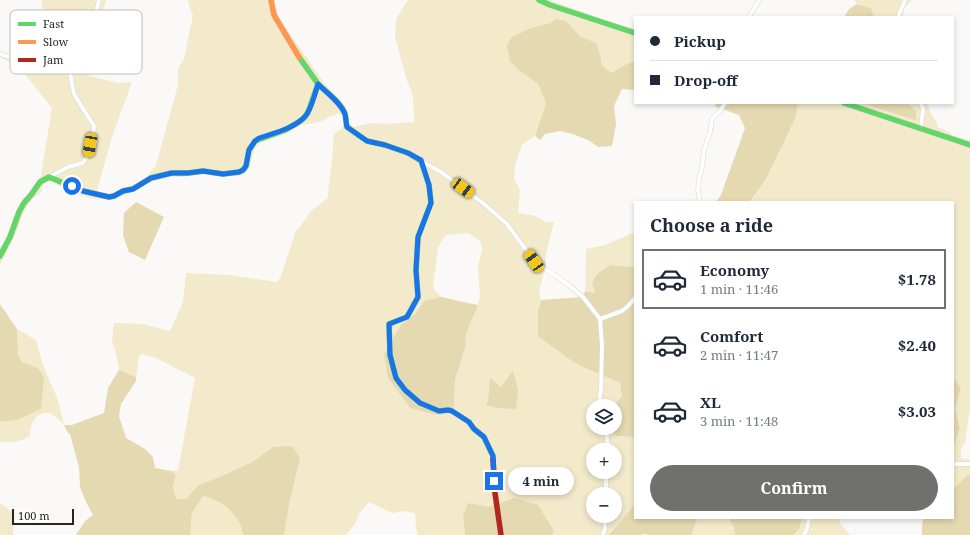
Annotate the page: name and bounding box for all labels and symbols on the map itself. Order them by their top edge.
legend [10,10,142,74]
text: Fast [43,16,64,31]
text: Slow [43,34,69,49]
text: Jam [42,52,64,67]
car [82,132,98,158]
car [450,176,476,200]
route start [63,177,81,195]
car [522,248,546,274]
callout: 4 min [508,467,574,495]
route end [485,472,503,490]
scale bar [12,507,74,526]

